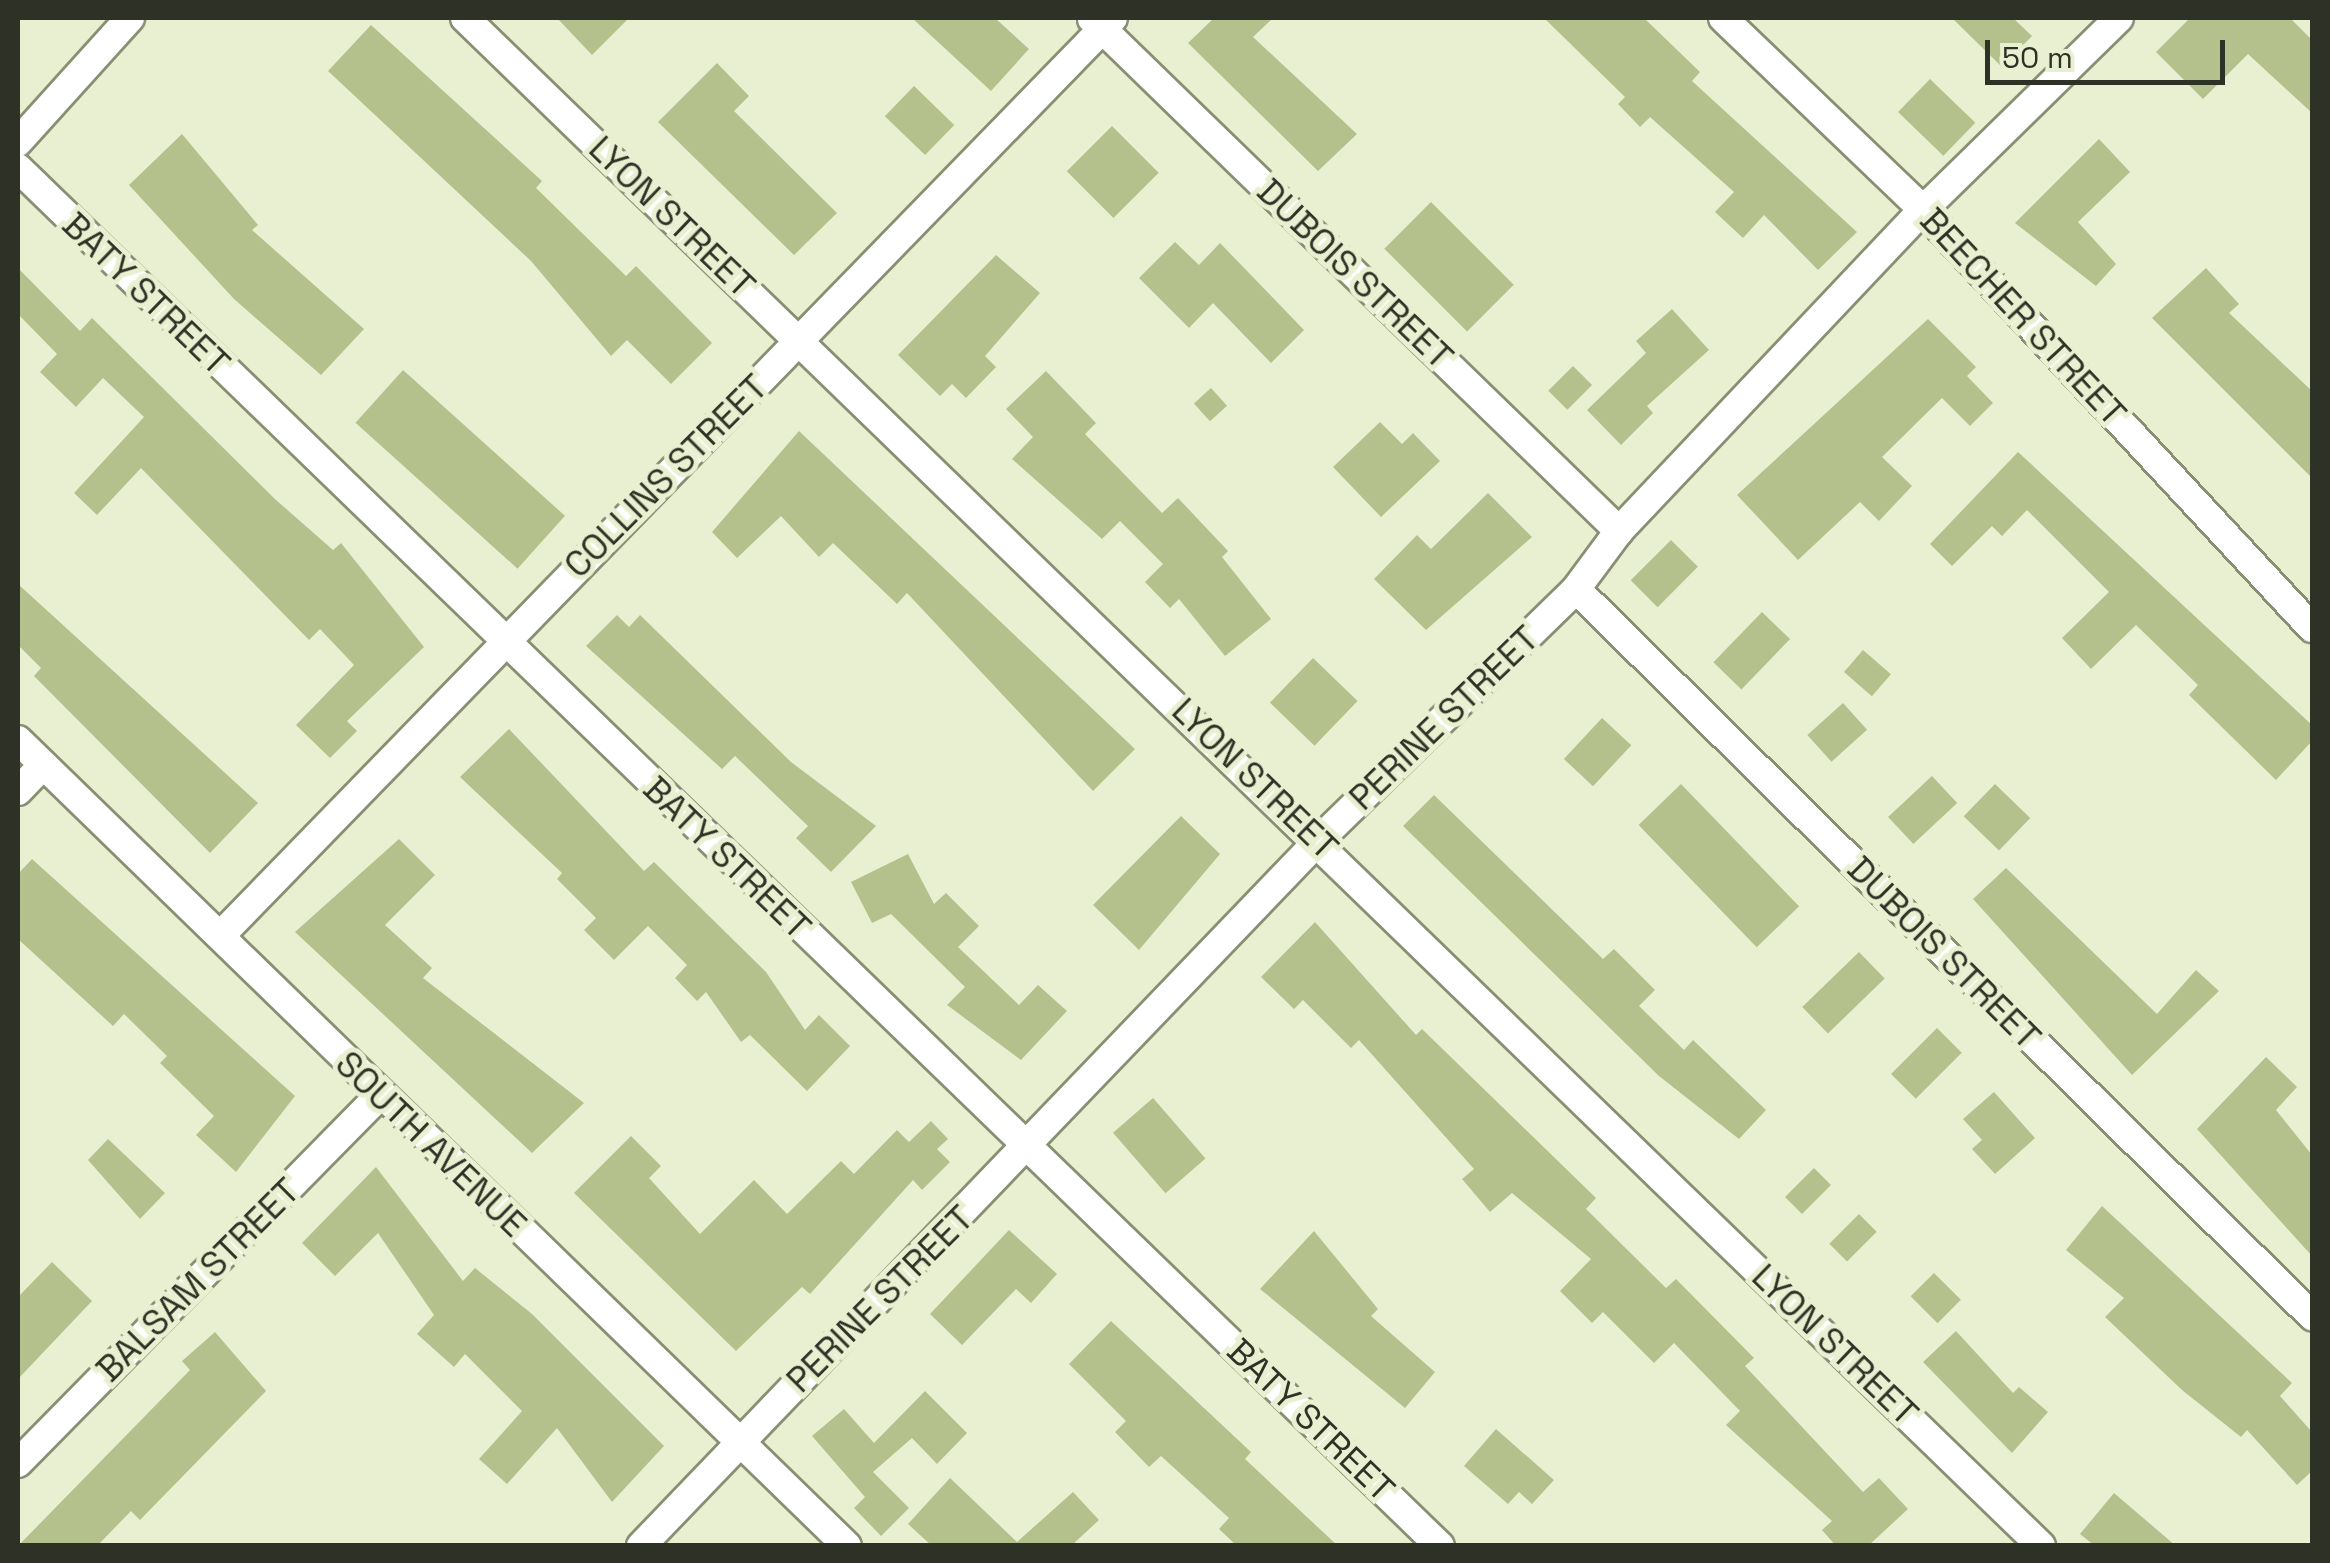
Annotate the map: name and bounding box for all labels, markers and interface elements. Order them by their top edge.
scale bar [1990,20,2230,82]
text: 50 m [2002,38,2073,77]
street label: LYON STREET [580,128,764,306]
street label: DUBOIS STREET [1249,170,1461,378]
street label: BEECHER STREET [1912,200,2134,434]
street label: BATY STREET [54,204,238,384]
street label: COLLINS STREET [556,366,776,586]
street label: PERINE STREET [1341,617,1547,819]
street label: LYON STREET [1163,690,1347,868]
street label: BATY STREET [635,768,819,948]
street label: DUBOIS STREET [1839,848,2049,1058]
street label: SOUTH AVENUE [327,1043,535,1245]
street label: BALSAM STREET [88,1170,308,1390]
street label: PERINE STREET [778,1197,982,1401]
street label: LYON STREET [1743,1256,1927,1434]
street label: BATY STREET [1219,1330,1403,1510]

